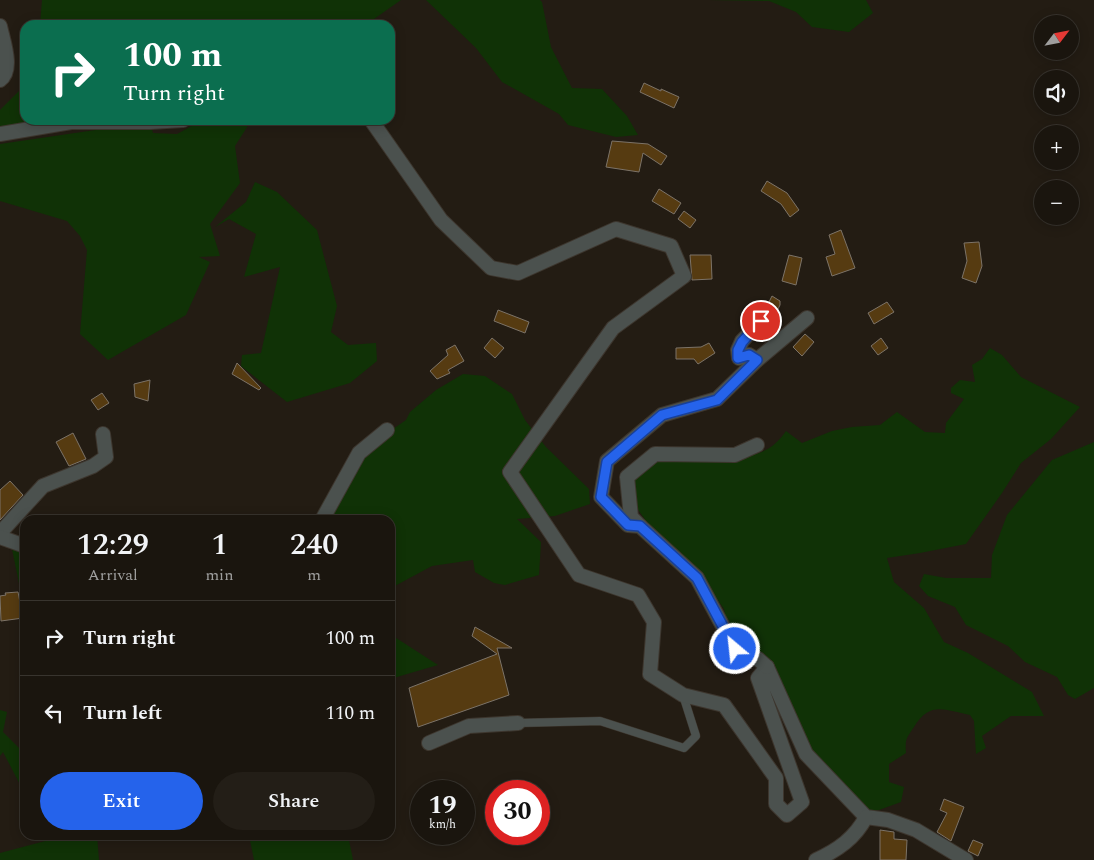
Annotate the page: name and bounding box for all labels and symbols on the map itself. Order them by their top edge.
north arrow [1034,15,1079,60]
pin [740,300,782,342]
position arrow [708,622,760,674]
speed limit sign: 30 [485,780,550,845]

